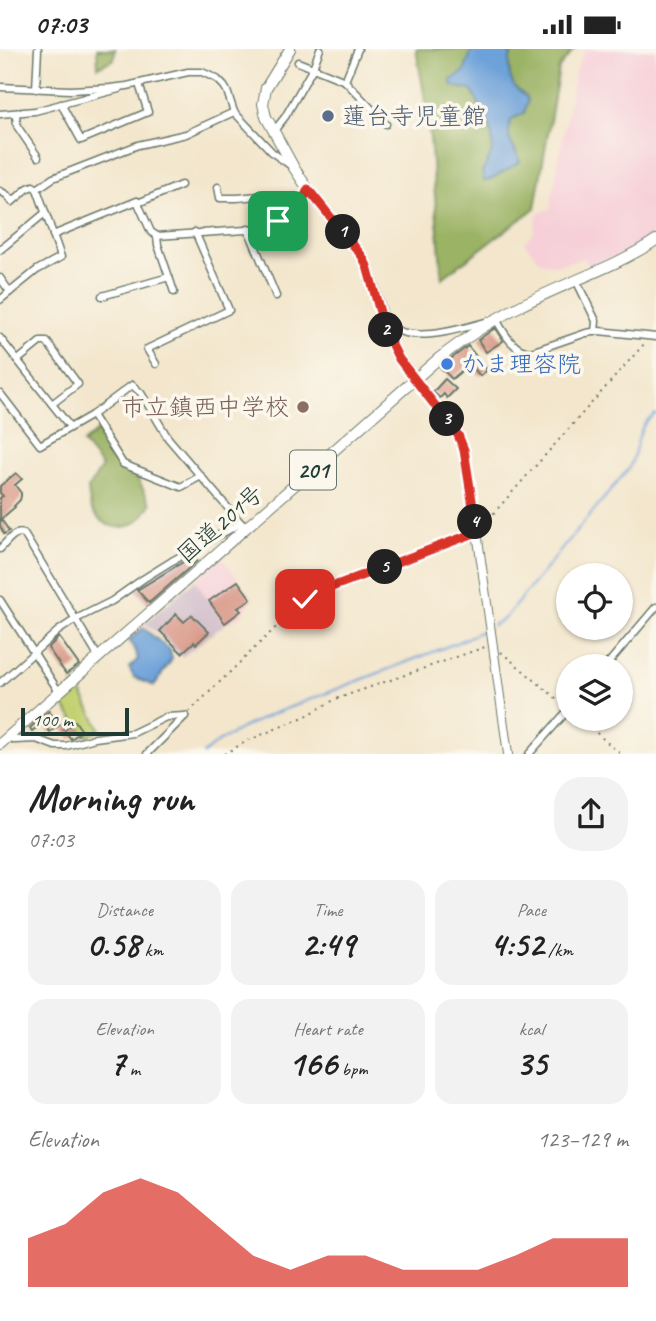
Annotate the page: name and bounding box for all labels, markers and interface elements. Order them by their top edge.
text: 07:03 [35,8,87,41]
place label: 蓮台寺児童館 [342,101,486,131]
marker: 蓮台寺児童館 [320,108,336,124]
pin [248,191,308,251]
icon: arrive [259,202,297,240]
pin: 1 [326,215,360,249]
text: 1 [338,219,347,243]
pin: 2 [368,313,404,347]
text: 2 [381,317,390,341]
place label: かま理容院 [461,349,581,379]
marker: かま理容院 [439,356,455,372]
place label: 市立鎮西中学校 [121,392,289,422]
marker: 市立鎮西中学校 [295,399,311,415]
pin: 3 [430,401,464,437]
text: 3 [442,406,451,430]
road number: 201 [290,451,336,489]
street label: 国道201号 [171,478,269,570]
pin: 4 [458,505,492,539]
text: 4 [470,509,479,533]
pin: 5 [368,549,402,585]
text: 5 [380,554,389,578]
map controls [556,563,633,731]
button: locate [556,563,633,640]
pin [275,569,335,629]
icon: check [286,580,324,618]
button: layers [556,654,633,731]
scale bar [21,705,130,737]
text: 100 m [32,708,73,732]
text: Morning run [28,775,194,822]
button: share [554,777,628,851]
text: 07:03 [28,825,74,854]
text: Distance [96,898,153,922]
text: Time [313,898,343,922]
text: Pace [517,898,546,922]
text: 0.58 [86,922,140,967]
text: 2:49 [301,922,355,967]
text: 4:52 [490,922,543,967]
text: km [140,938,163,962]
text: /km [543,938,573,962]
text: Elevation [95,1017,154,1041]
text: Heart rate [293,1017,363,1041]
text: kcal [519,1017,544,1041]
text: 7 [109,1041,125,1086]
text: 166 [288,1041,337,1086]
text: 35 [516,1041,547,1086]
text: m [125,1057,140,1081]
text: bpm [337,1057,368,1081]
text: Elevation [28,1125,99,1154]
text: 123–129 m [537,1125,628,1154]

